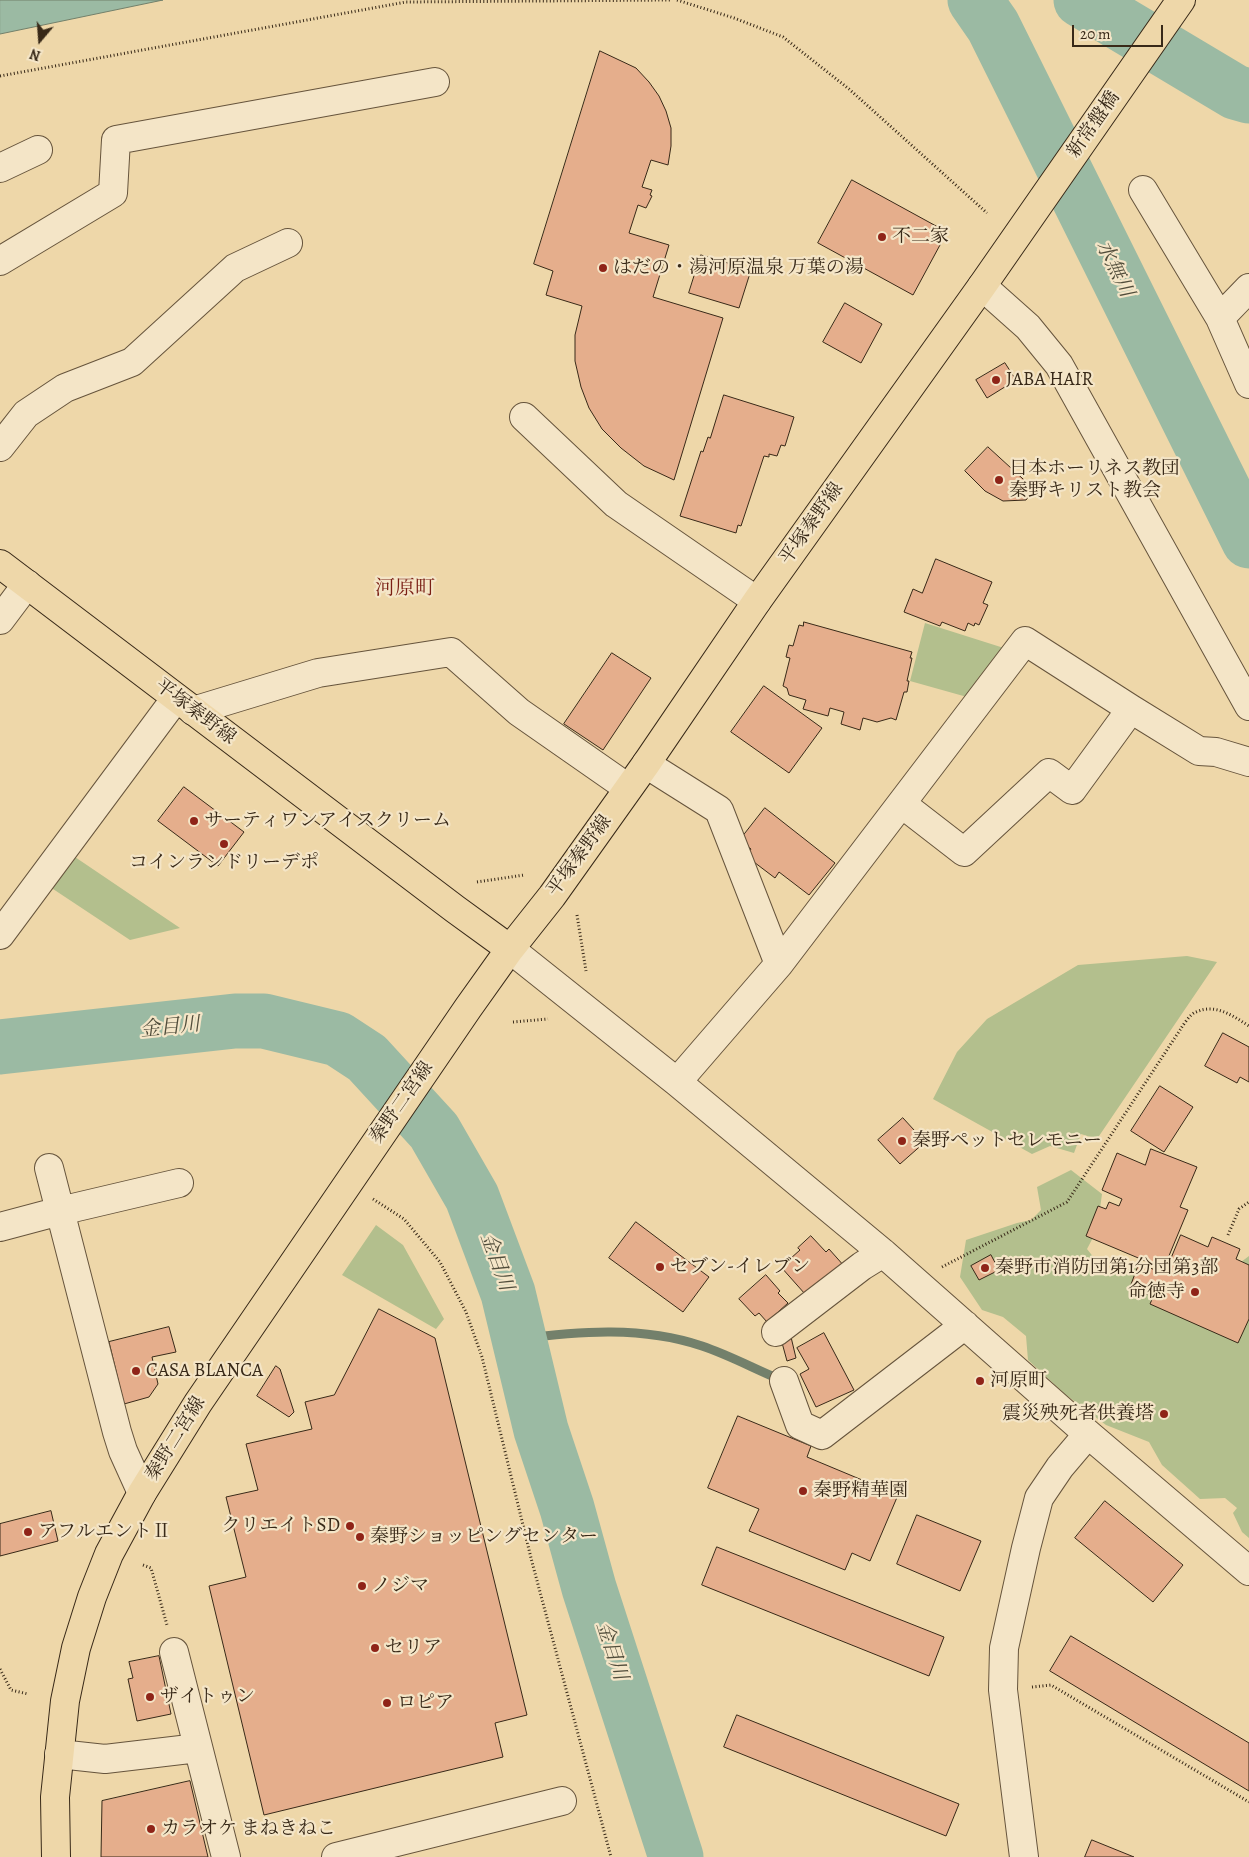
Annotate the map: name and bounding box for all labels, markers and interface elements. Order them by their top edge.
north arrow [15,15,65,65]
scale bar [1074,15,1165,47]
text: 20 m [1080,24,1111,44]
text: N [27,44,43,65]
street label: 新常盤橋 [1063,87,1125,163]
place label: 不二家 [892,226,949,248]
marker: 不二家 [876,231,888,243]
water label: 水無川 [1090,237,1138,301]
place label: はだの・湯河原温泉 万葉の湯 [613,257,864,279]
marker: はだの・湯河原温泉 万葉の湯 [597,262,609,274]
place label: JABA HAIR [1006,369,1093,391]
marker: JABA HAIR [990,374,1002,386]
place label: 日本ホーリネス教団 秦野キリスト教会 [1009,458,1180,502]
marker: 日本ホーリネス教団 秦野キリスト教会 [993,474,1005,486]
street label: 平塚秦野線 [775,479,849,569]
district label: 河原町 [375,577,435,601]
street label: 平塚秦野線 [150,674,240,750]
place label: サーティワンアイスクリーム [204,810,451,832]
street label: 平塚秦野線 [543,811,617,901]
marker: サーティワンアイスクリーム [188,815,200,827]
marker: コインランドリーデポ [218,838,230,850]
place label: コインランドリーデポ [129,852,319,874]
water label: 金目川 [139,1013,201,1043]
street label: 秦野二宮線 [365,1058,439,1148]
place label: 秦野ペットセレモニー [912,1130,1102,1152]
marker: 秦野ペットセレモニー [896,1135,908,1147]
water label: 金目川 [474,1230,518,1294]
place label: セブン-イレブン [670,1256,810,1278]
place label: 秦野市消防団第1分団第3部 [995,1257,1218,1279]
marker: セブン-イレブン [654,1261,666,1273]
marker: 秦野市消防団第1分団第3部 [979,1262,991,1274]
place label: 命徳寺 [1128,1281,1185,1303]
marker: 命徳寺 [1189,1286,1201,1298]
place label: CASA BLANCA [146,1360,263,1382]
marker: CASA BLANCA [130,1365,142,1377]
place label: 河原町 [990,1370,1047,1392]
marker: 河原町 [974,1375,986,1387]
street label: 秦野二宮線 [141,1393,211,1485]
place label: 震災殃死者供養塔 [1002,1403,1154,1425]
marker: 震災殃死者供養塔 [1158,1408,1170,1420]
place label: 秦野精華園 [813,1480,908,1502]
marker: 秦野精華園 [797,1485,809,1497]
place label: クリエイトSD [222,1515,340,1537]
marker: クリエイトSD [344,1520,356,1532]
place label: アフルエントⅡ [38,1521,171,1543]
marker: アフルエントⅡ [22,1526,34,1538]
place label: 秦野ショッピングセンター [370,1526,598,1548]
marker: 秦野ショッピングセンター [354,1531,366,1543]
place label: ノジマ [372,1575,429,1597]
marker: ノジマ [356,1580,368,1592]
water label: 金目川 [590,1619,632,1683]
place label: セリア [385,1637,442,1659]
marker: セリア [369,1642,381,1654]
place label: ザイトゥン [160,1686,255,1708]
marker: ザイトゥン [144,1691,156,1703]
place label: ロピア [397,1692,454,1714]
marker: ロピア [381,1697,393,1709]
place label: カラオケ まねきねこ [161,1818,336,1840]
marker: カラオケ まねきねこ [145,1823,157,1835]

